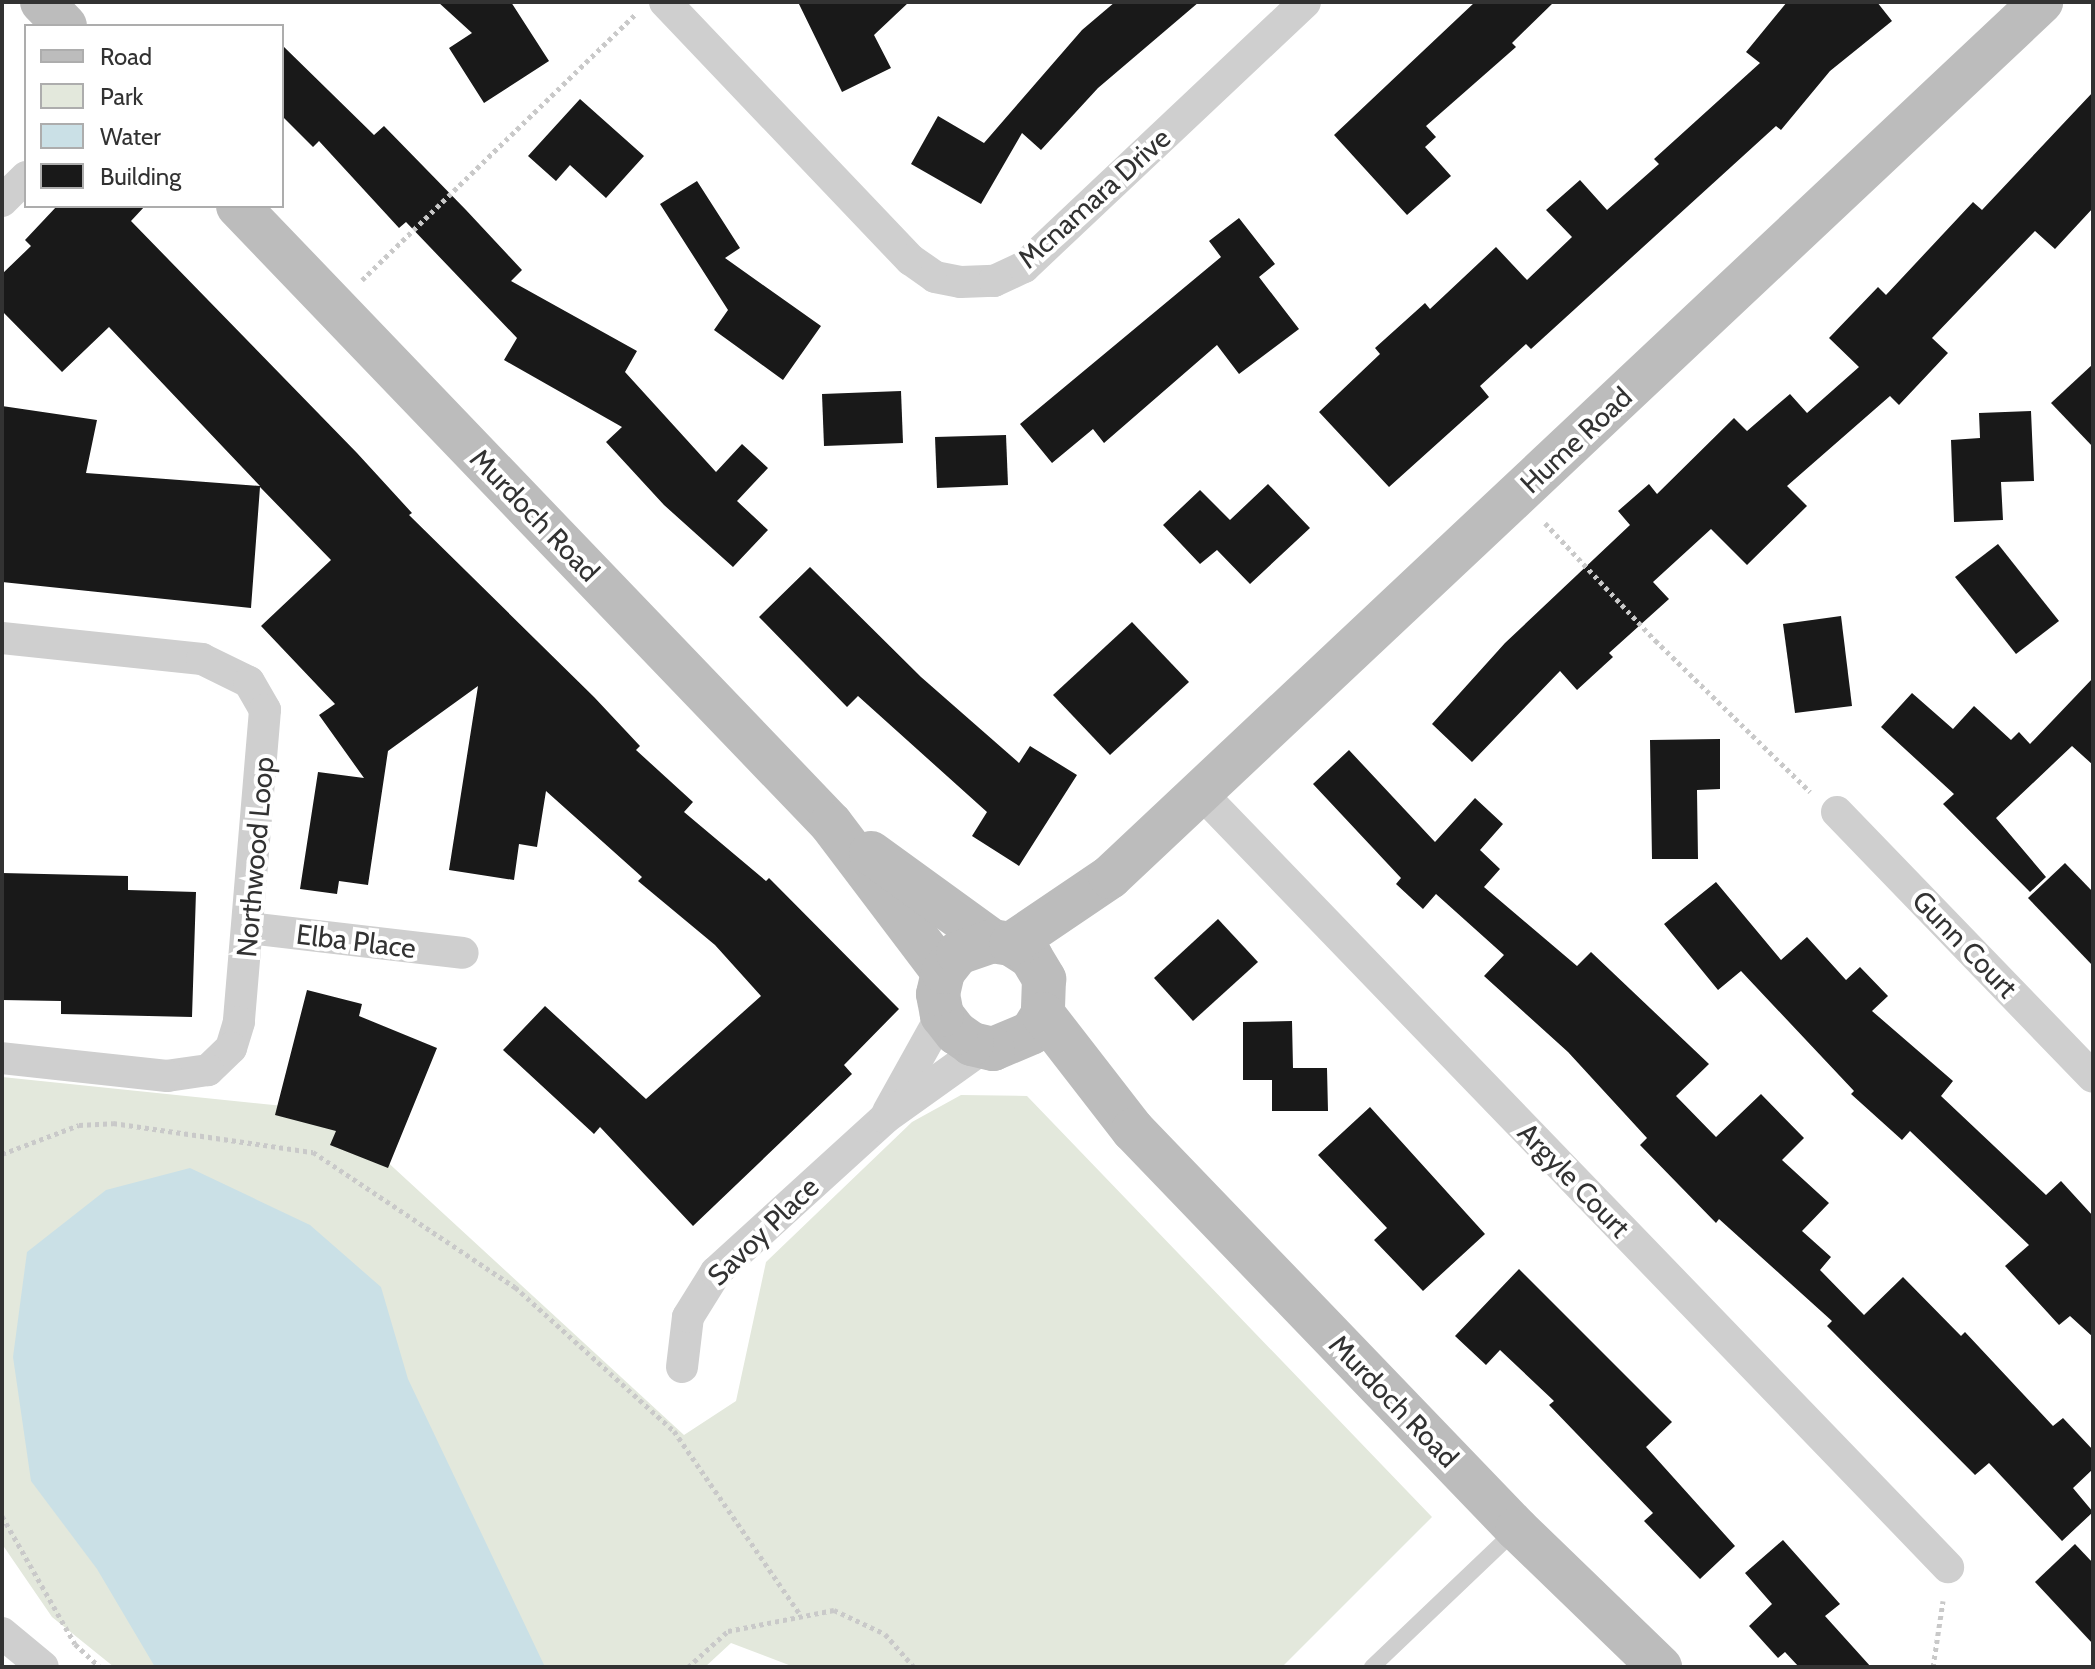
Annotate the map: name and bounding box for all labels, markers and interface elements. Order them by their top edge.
legend [24,24,284,208]
text: Road [100,42,152,71]
text: Park [100,82,143,111]
street label: Mcnamara Drive [1011,121,1177,275]
text: Water [100,122,161,151]
text: Building [100,162,181,191]
street label: Hume Road [1513,380,1639,500]
street label: Murdoch Road [463,442,607,588]
street label: Northwood Loop [230,755,280,959]
street label: Gunn Court [1906,883,2024,1005]
street label: Elba Place [294,917,418,965]
street label: Argyle Court [1511,1116,1637,1244]
street label: Savoy Place [701,1170,825,1292]
street label: Murdoch Road [1322,1328,1466,1474]

